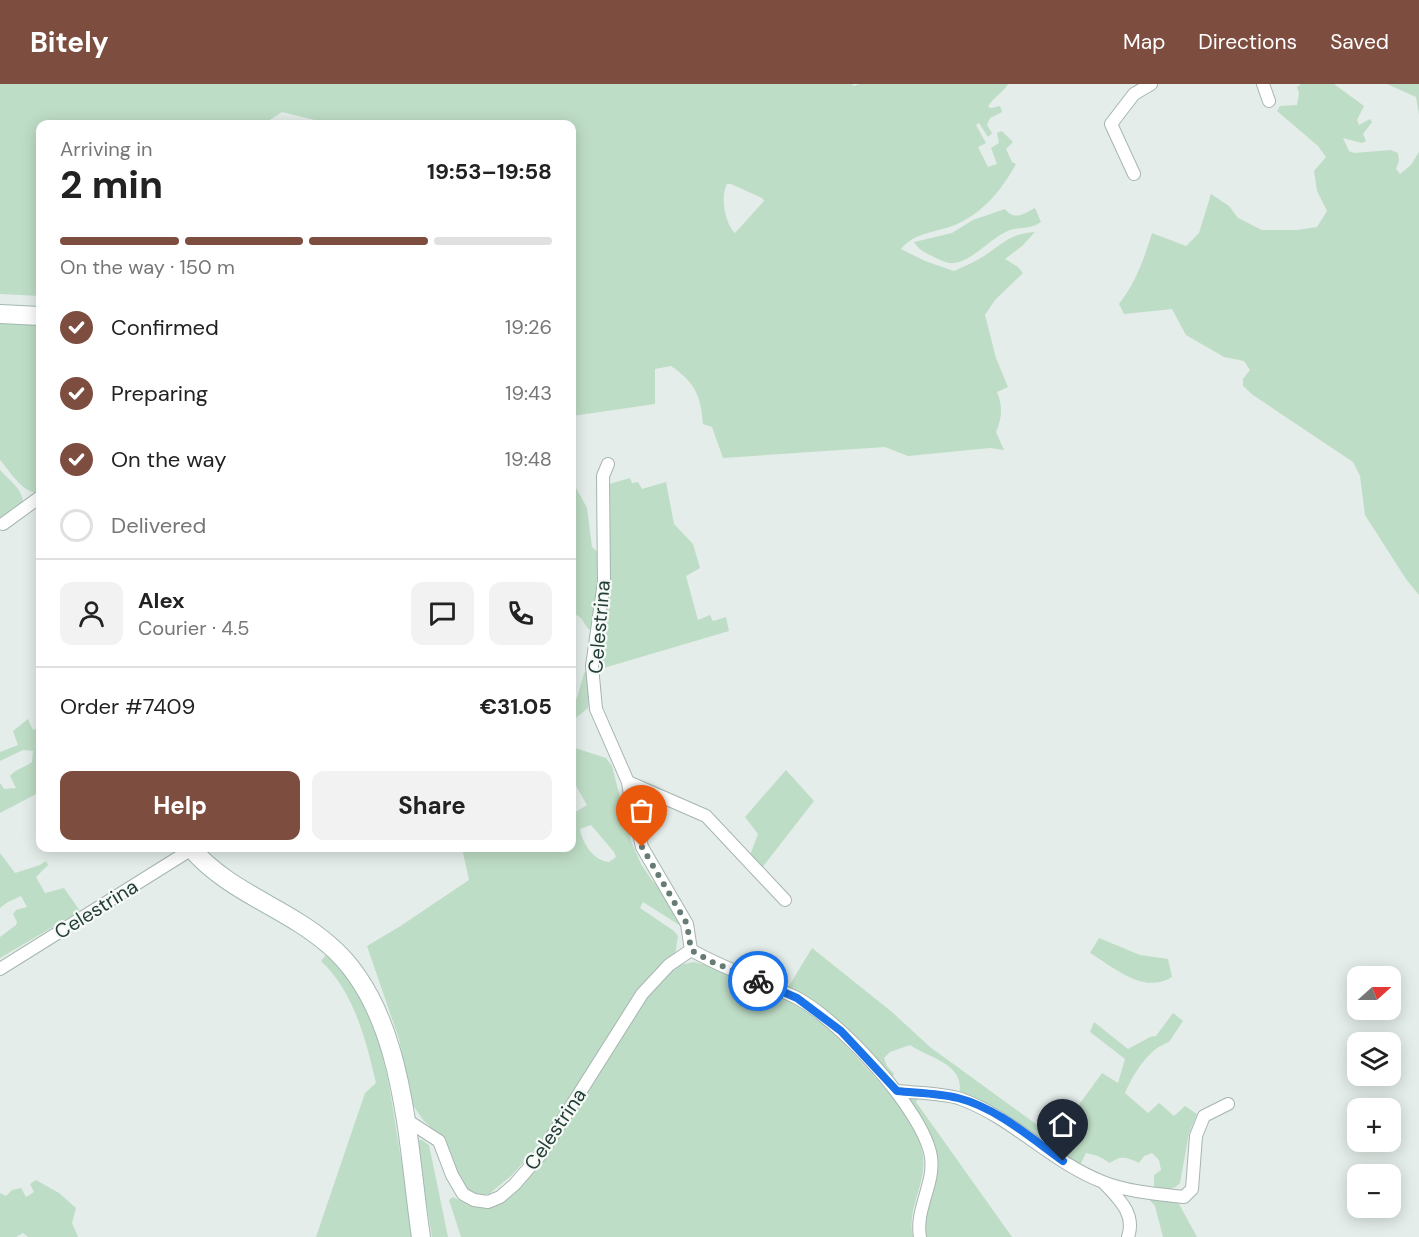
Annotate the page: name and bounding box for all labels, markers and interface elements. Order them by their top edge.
text: Bitely [30,24,109,61]
text: Map [1123,28,1165,56]
text: Directions [1198,28,1297,56]
text: Saved [1330,28,1389,56]
text: Arriving in [60,136,152,162]
text: 19:53–19:58 [427,157,552,186]
text: 2 min [60,159,163,210]
text: On the way · 150 m [60,254,235,280]
icon: check [60,311,93,344]
text: Confirmed [111,313,219,342]
text: 19:26 [505,314,552,340]
icon: check [60,377,93,410]
text: Preparing [111,379,208,408]
text: 19:43 [505,380,552,406]
icon: check [60,443,93,476]
text: On the way [111,445,226,474]
text: 19:48 [505,446,552,472]
text: Delivered [111,511,206,540]
street label: Celestrina [582,579,616,675]
button: person [60,582,123,645]
button: chat [411,582,474,645]
button: phone [489,582,552,645]
text: Alex [138,586,185,615]
text: Courier · 4.5 [138,615,250,641]
text: Order #7409 [60,692,195,721]
text: €31.05 [480,692,552,721]
button: Help [60,771,300,840]
button: Share [312,771,552,840]
pin [616,785,667,847]
icon: bag [625,794,658,827]
street label: Celestrina [49,873,143,945]
courier [728,951,788,1011]
icon: bike [742,965,775,998]
north arrow [1347,966,1401,1020]
map controls [1347,966,1401,1218]
button: layers [1347,1032,1401,1086]
street label: Celestrina [518,1083,592,1175]
button: + [1347,1098,1401,1152]
pin [1037,1099,1088,1161]
icon: home [1046,1108,1079,1141]
button: − [1347,1164,1401,1218]

